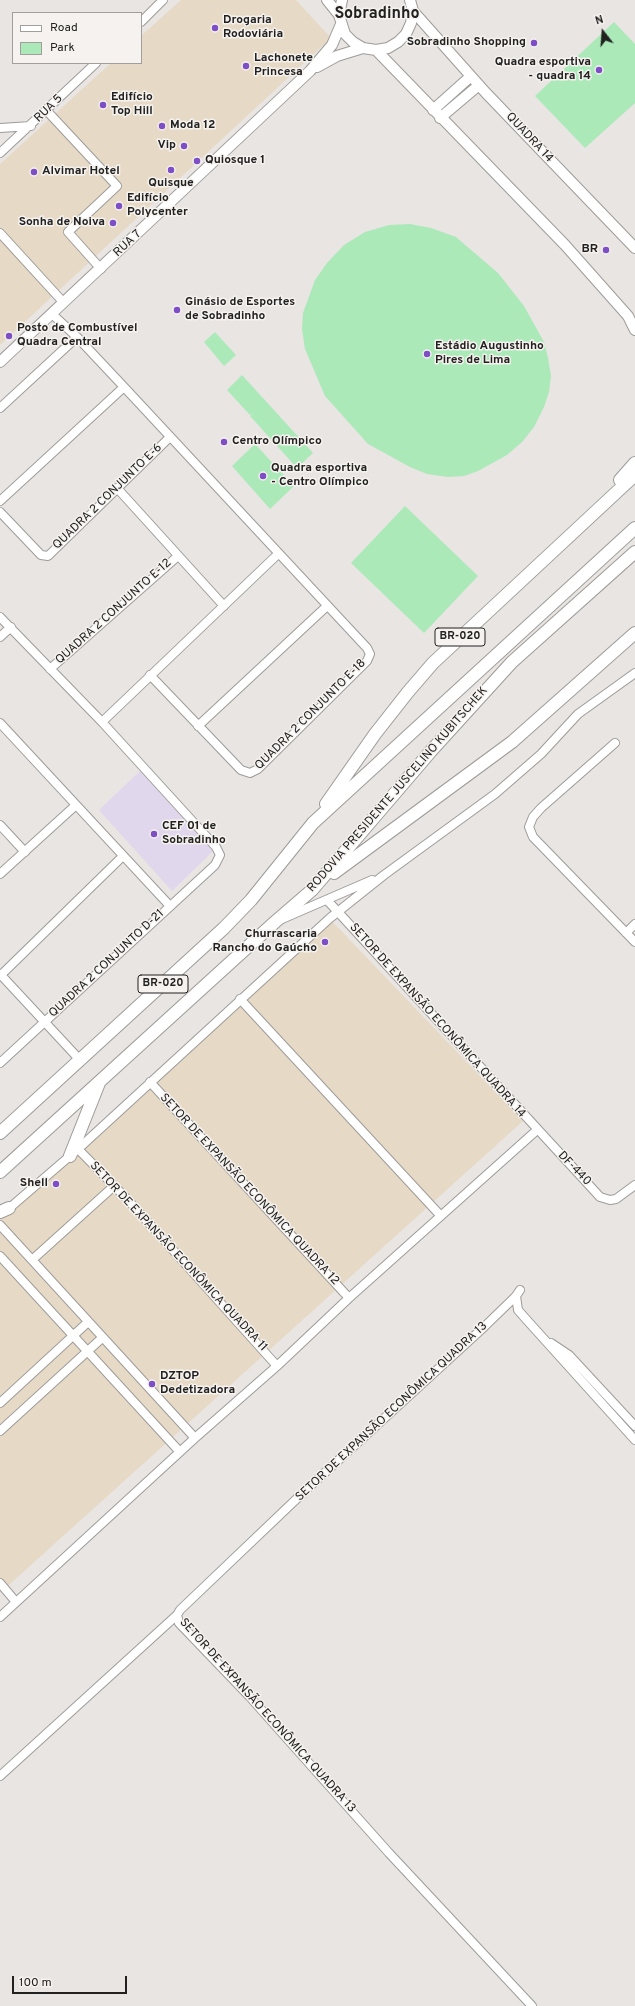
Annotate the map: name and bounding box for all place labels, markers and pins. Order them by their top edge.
place label: Drogaria Rodoviária [223,14,283,42]
marker: Drogaria Rodoviária [210,23,220,33]
place label: Sobradinho Shopping [407,36,526,50]
marker: Sobradinho Shopping [529,38,539,48]
place label: Lachonete Princesa [254,52,313,80]
place label: Quadra esportiva - quadra 14 [495,56,591,84]
marker: Lachonete Princesa [241,61,251,71]
marker: Quadra esportiva - quadra 14 [594,65,604,75]
place label: Edifício Top Hill [111,91,153,119]
marker: Edifício Top Hill [98,100,108,110]
place label: Moda 12 [170,119,215,133]
marker: Moda 12 [157,121,167,131]
place label: Vip [157,139,176,153]
marker: Vip [179,141,189,151]
place label: Quiosque 1 [205,154,265,168]
marker: Quiosque 1 [192,156,202,166]
place label: Alvimar Hotel [42,165,120,179]
marker: Quisque [166,165,176,175]
marker: Alvimar Hotel [29,167,39,177]
place label: Quisque [148,177,194,191]
place label: Edifício Polycenter [127,192,188,220]
marker: Edifício Polycenter [114,201,124,211]
place label: Sonha de Noiva [19,216,105,230]
marker: Sonha de Noiva [108,218,118,228]
place label: BR [581,243,598,257]
marker: BR [601,245,611,255]
place label: Ginásio de Esportes de Sobradinho [185,296,295,324]
marker: Ginásio de Esportes de Sobradinho [172,305,182,315]
place label: Posto de Combustível Quadra Central [17,322,137,350]
marker: Posto de Combustível Quadra Central [4,331,14,341]
place label: Estádio Augustinho Pires de Lima [435,340,544,368]
marker: Estádio Augustinho Pires de Lima [422,349,432,359]
place label: Centro Olímpico [232,435,322,449]
marker: Centro Olímpico [219,437,229,447]
place label: Quadra esportiva - Centro Olímpico [271,462,369,490]
marker: Quadra esportiva - Centro Olímpico [258,471,268,481]
place label: CEF 01 de Sobradinho [162,820,226,848]
marker: CEF 01 de Sobradinho [149,829,159,839]
place label: Churrascaria Rancho do Gaúcho [213,928,317,956]
marker: Churrascaria Rancho do Gaúcho [320,937,330,947]
place label: Shell [20,1177,48,1191]
marker: Shell [51,1179,61,1189]
place label: DZTOP Dedetizadora [160,1370,235,1398]
marker: DZTOP Dedetizadora [147,1379,157,1389]

